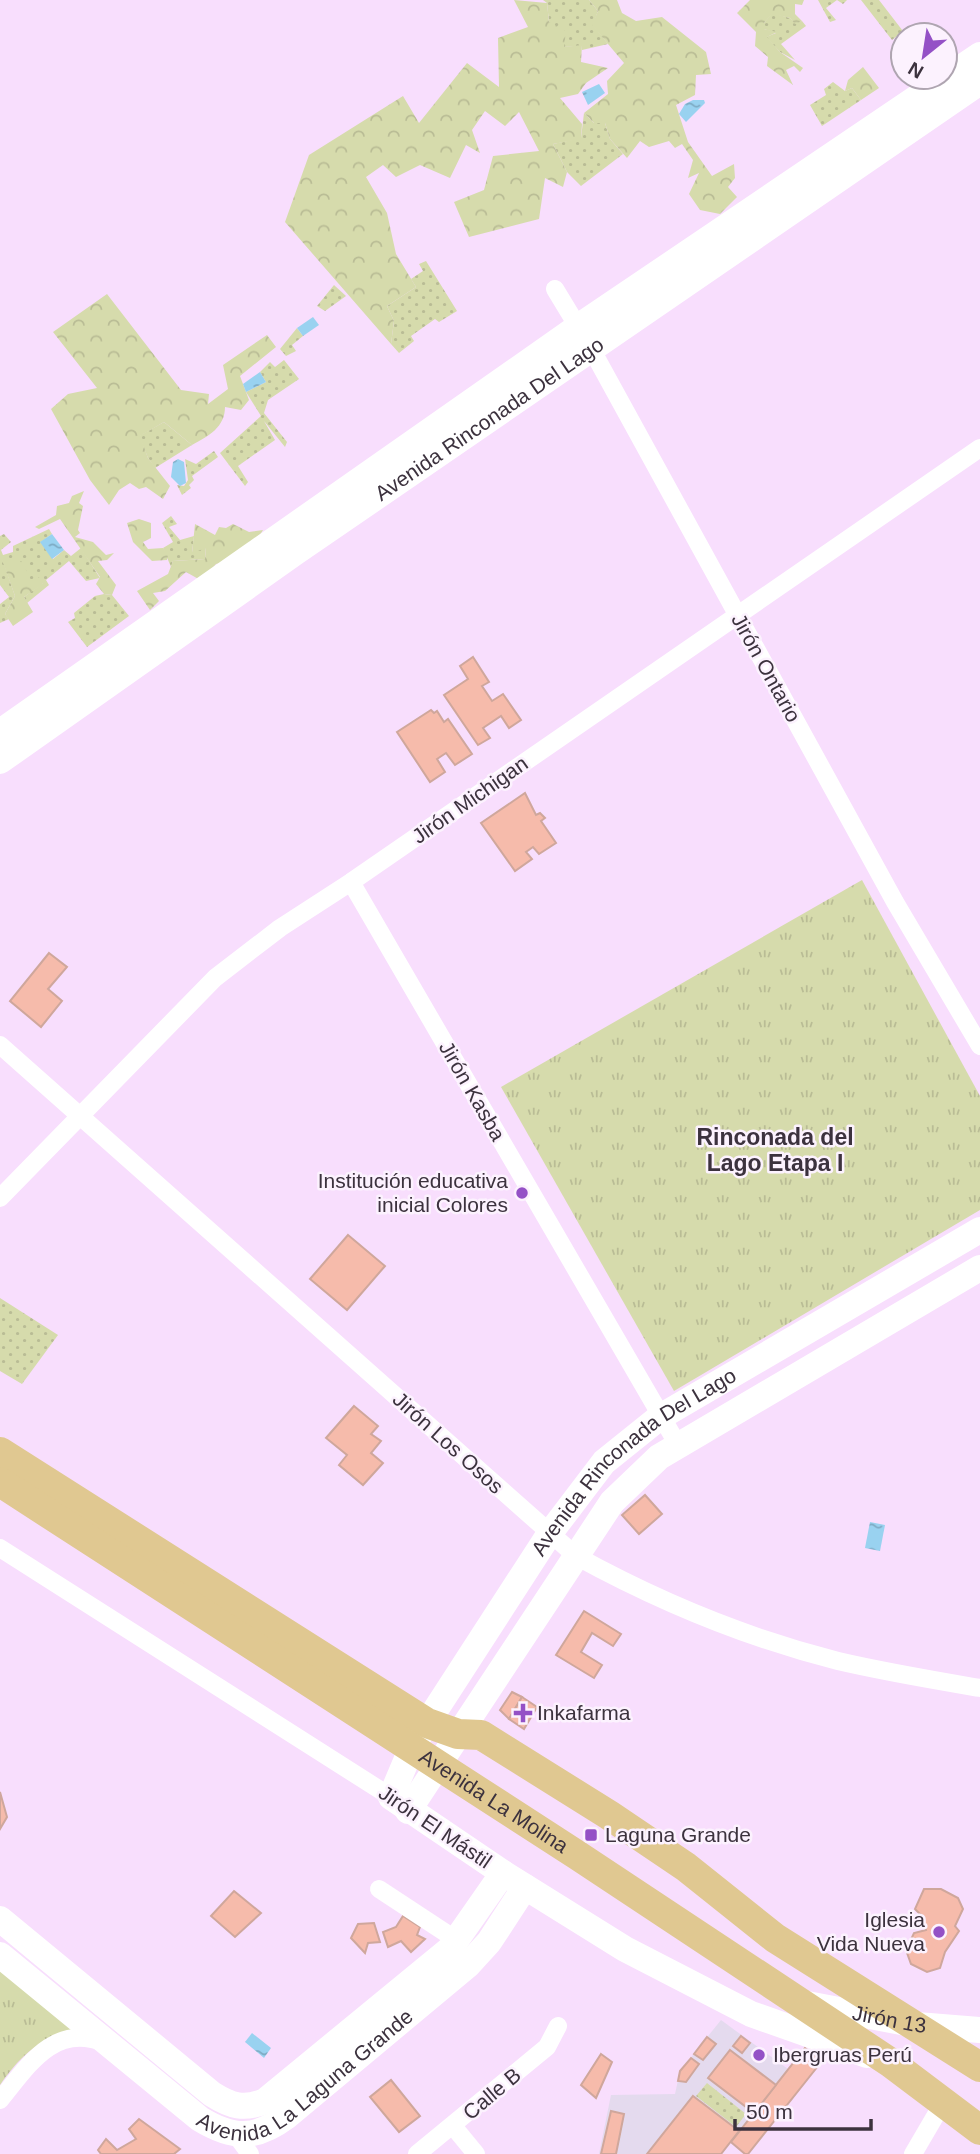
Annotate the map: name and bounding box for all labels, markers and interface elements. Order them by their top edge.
north arrow [889,21,959,91]
text: N [905,58,927,83]
street label: Avenida Rinconada Del Lago [371,332,608,505]
street label: Jirón Ontario [727,610,806,726]
street label: Jirón Michigan [408,751,532,848]
street label: Jirón Kasba [435,1037,510,1145]
district label: Rinconada del Lago Etapa I [696,1124,854,1176]
place label: Institución educativa inicial Colores [318,1169,508,1216]
marker: Institución educativa inicial Colores [514,1185,530,1201]
street label: Avenida Rinconada Del Lago [527,1363,740,1560]
street label: Jirón Los Osos [389,1387,508,1498]
place label: Inkafarma [537,1701,631,1724]
marker: Inkafarma [515,1705,531,1721]
street label: Avenida La Molina [415,1744,573,1857]
street label: Jirón El Mástil [375,1781,496,1873]
place label: Laguna Grande [605,1823,751,1846]
marker: Laguna Grande [583,1827,599,1843]
place label: Iglesia Vida Nueva [817,1908,925,1955]
marker: Iglesia Vida Nueva [931,1924,947,1940]
street label: Jirón 13 [851,2001,927,2037]
street label: Avenida La Laguna Grande [193,2004,417,2145]
place label: Ibergruas Perú [773,2043,912,2066]
marker: Ibergruas Perú [751,2047,767,2063]
street label: Calle B [458,2063,525,2124]
scale bar [735,2088,872,2132]
text: 50 m [746,2100,793,2123]

